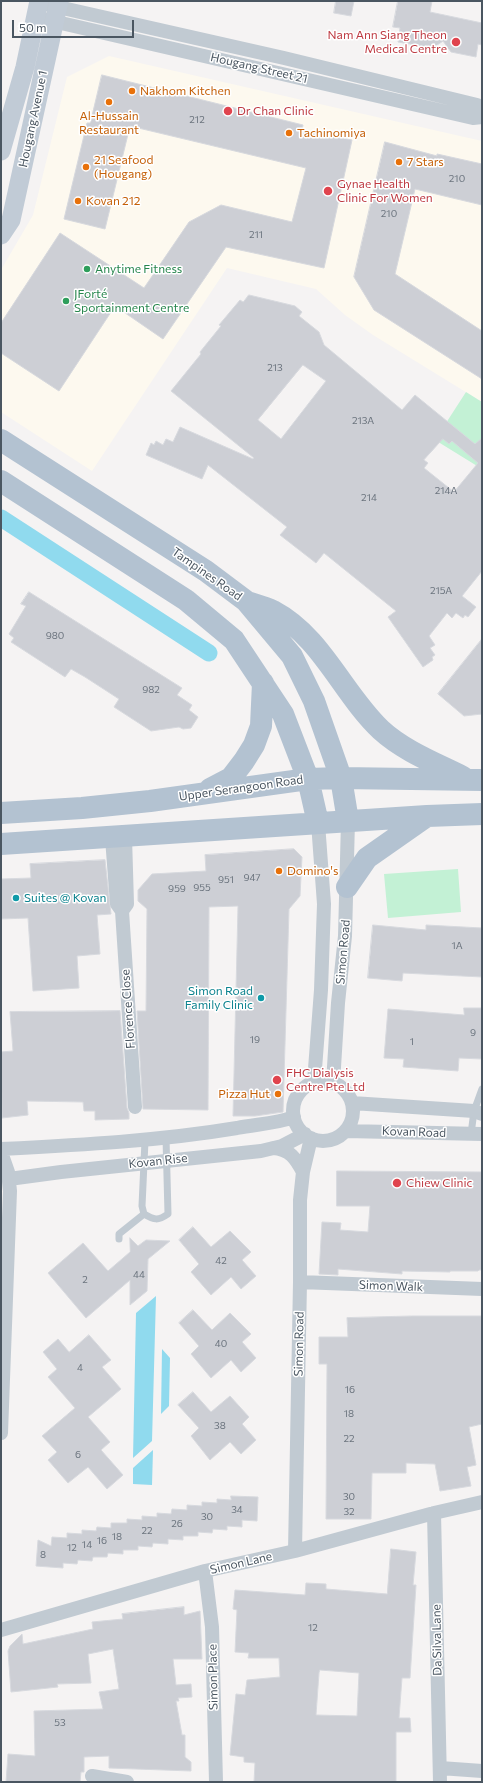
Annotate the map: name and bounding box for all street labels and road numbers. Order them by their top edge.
street label: Hougang Street 21 [209,50,309,86]
street label: Hougang Avenue 1 [16,69,50,169]
street label: Tampines Road [169,544,245,604]
street label: Upper Serangoon Road [178,772,304,804]
street label: Simon Road [333,919,353,985]
street label: Florence Close [118,969,138,1049]
street label: Kovan Road [382,1124,446,1140]
street label: Kovan Rise [128,1151,188,1171]
street label: Simon Walk [359,1278,423,1294]
street label: Simon Road [291,1311,307,1377]
street label: Simon Lane [209,1549,273,1577]
street label: Da Silva Lane [429,1604,445,1676]
street label: Simon Place [205,1644,221,1710]

